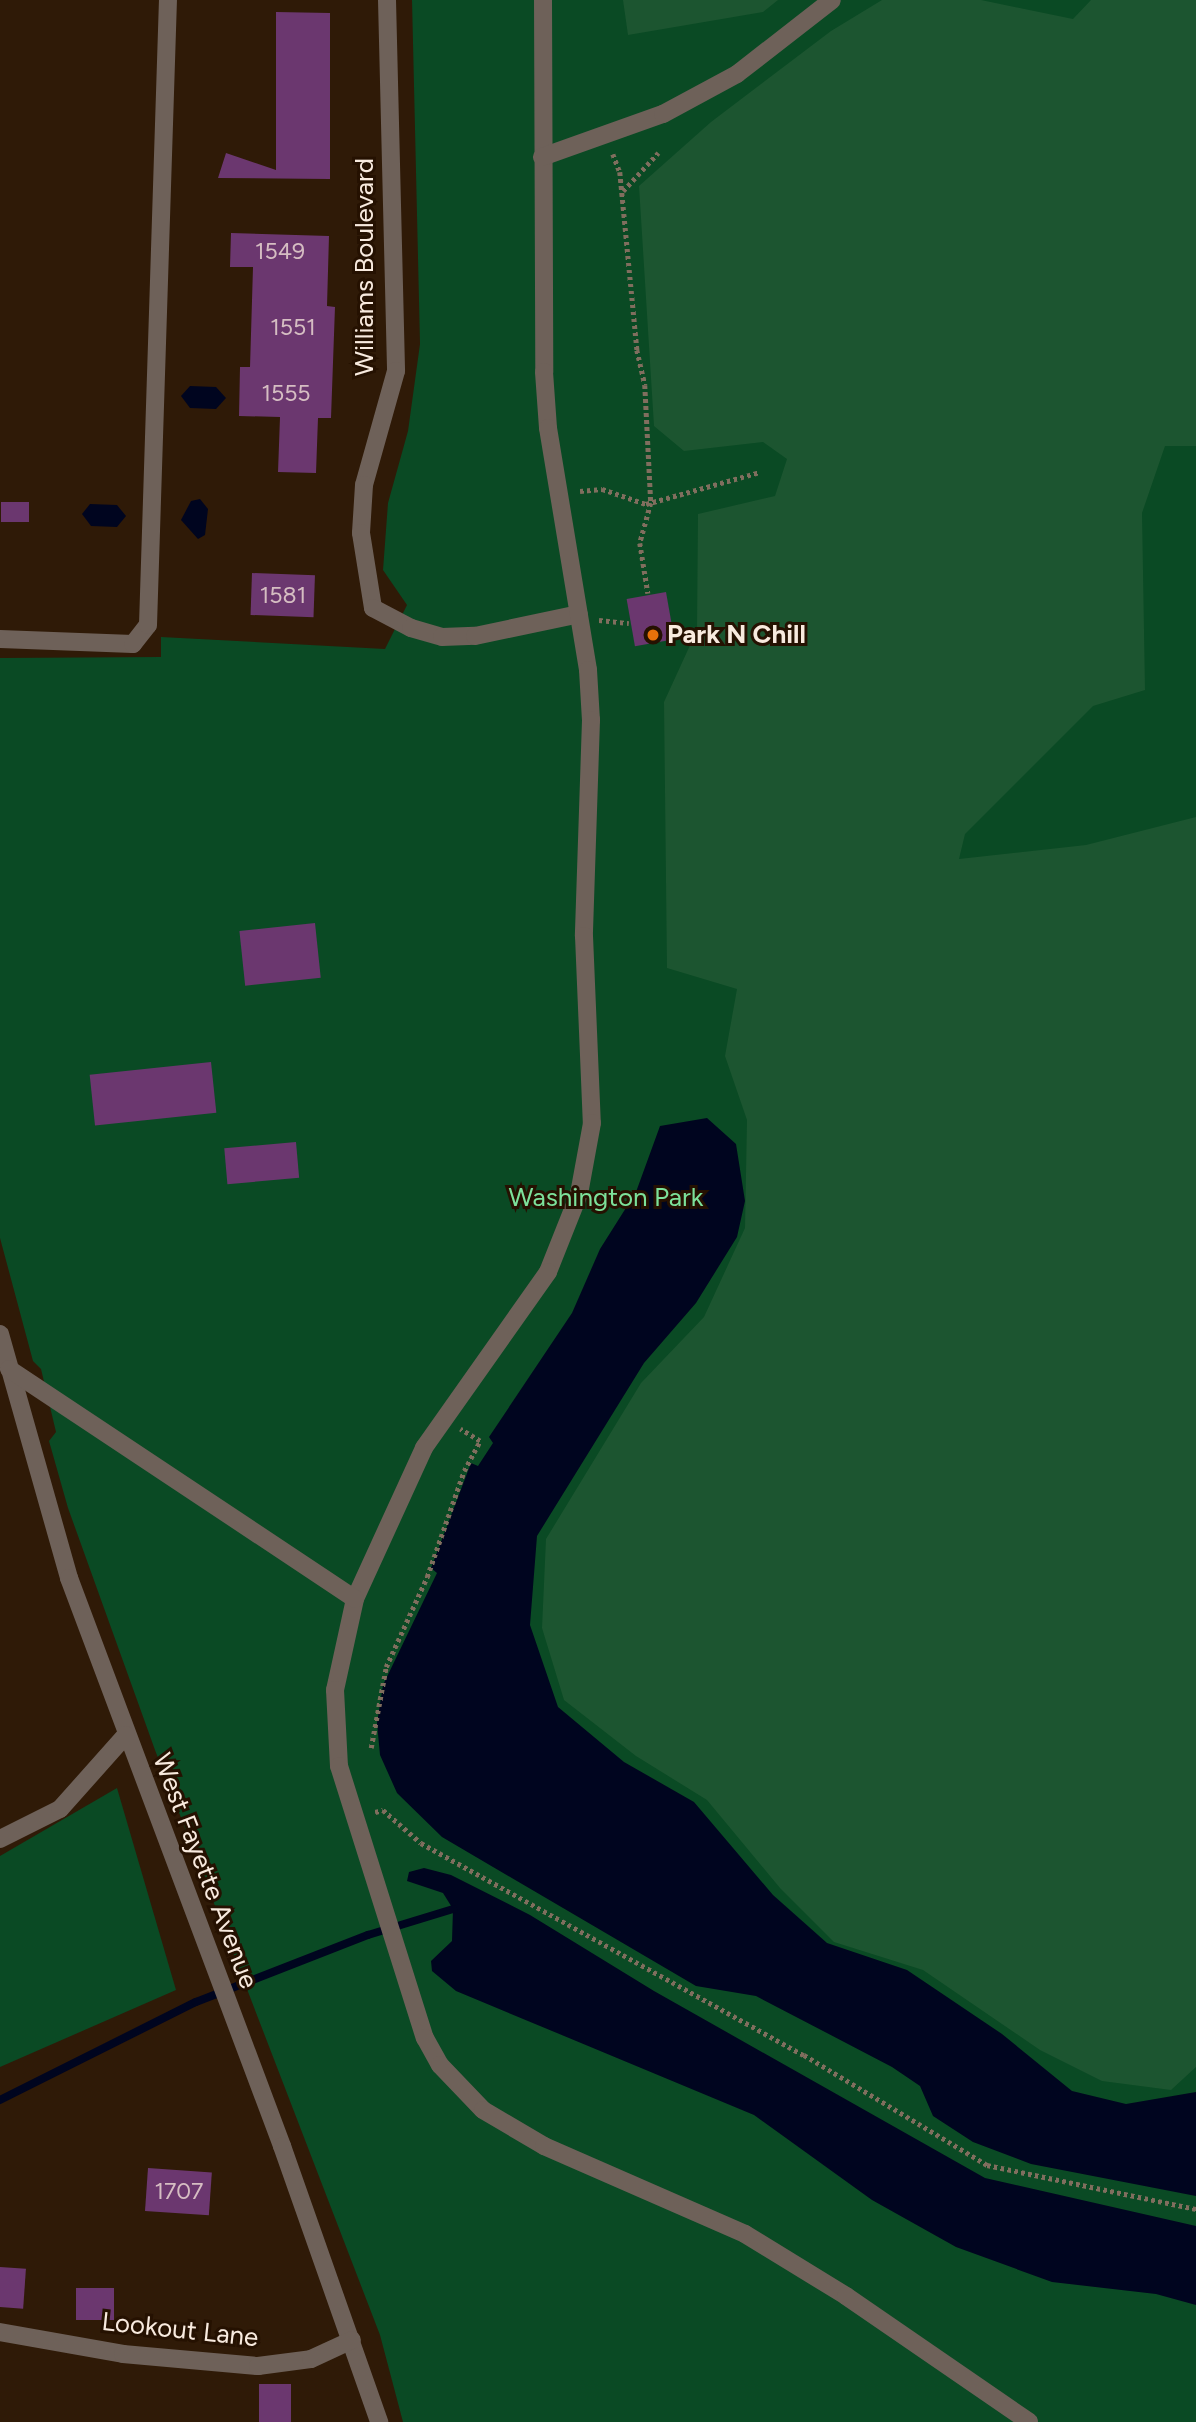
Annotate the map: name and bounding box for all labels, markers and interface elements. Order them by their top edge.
street label: Williams Boulevard [349,158,381,376]
house number: 1549 [255,237,305,265]
house number: 1551 [270,313,316,341]
house number: 1555 [261,379,311,407]
house number: 1581 [260,581,306,609]
place label: Park N Chill [667,619,806,651]
marker: Park N Chill [645,627,661,643]
park label: Washington Park [509,1182,703,1214]
street label: West Fayette Avenue [146,1749,264,1993]
house number: 1707 [155,2177,203,2205]
street label: Lookout Lane [100,2306,260,2354]

